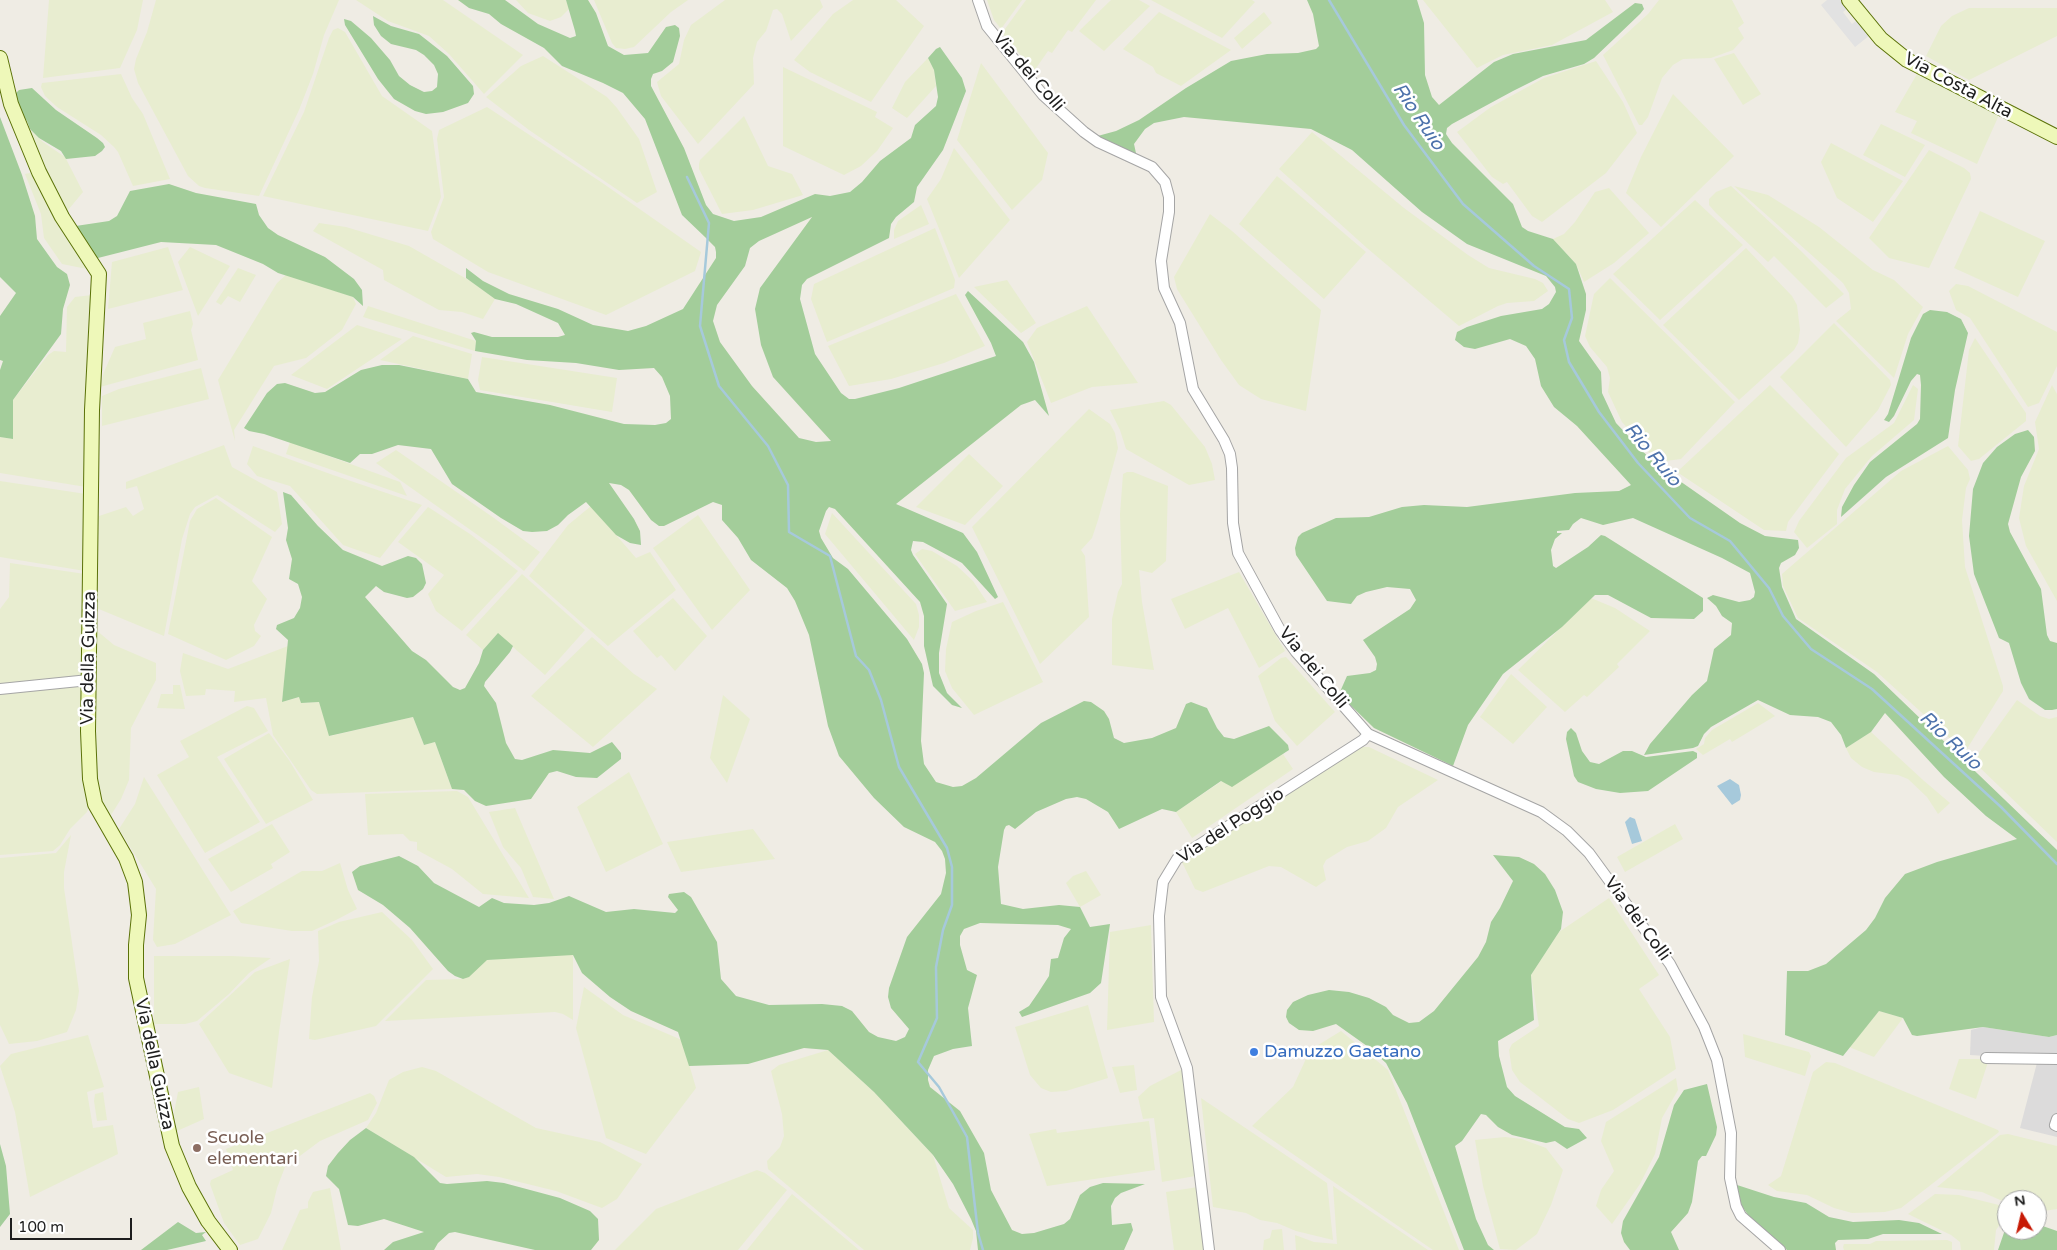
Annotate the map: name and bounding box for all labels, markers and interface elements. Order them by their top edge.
street label: Via dei Colli [987,28,1069,116]
street label: Via Costa Alta [1900,48,2016,124]
water label: Rio Ruio [1387,79,1449,155]
water label: Rio Ruio [1619,419,1685,491]
street label: Via della Guizza [77,591,101,725]
street label: Via dei Colli [1273,623,1353,713]
water label: Rio Ruio [1914,707,1986,775]
street label: Via del Poggio [1173,783,1289,869]
street label: Via dei Colli [1599,873,1675,965]
street label: Via della Guizza [130,996,178,1132]
place label: Damuzzo Gaetano [1264,1041,1421,1063]
marker: Damuzzo Gaetano [1248,1046,1260,1058]
place label: Scuole elementari [207,1127,298,1170]
marker: Scuole elementari [191,1142,203,1154]
north arrow [1997,1190,2047,1240]
text: N [2013,1191,2027,1210]
scale bar [12,1208,135,1240]
text: 100 m [18,1218,64,1236]

